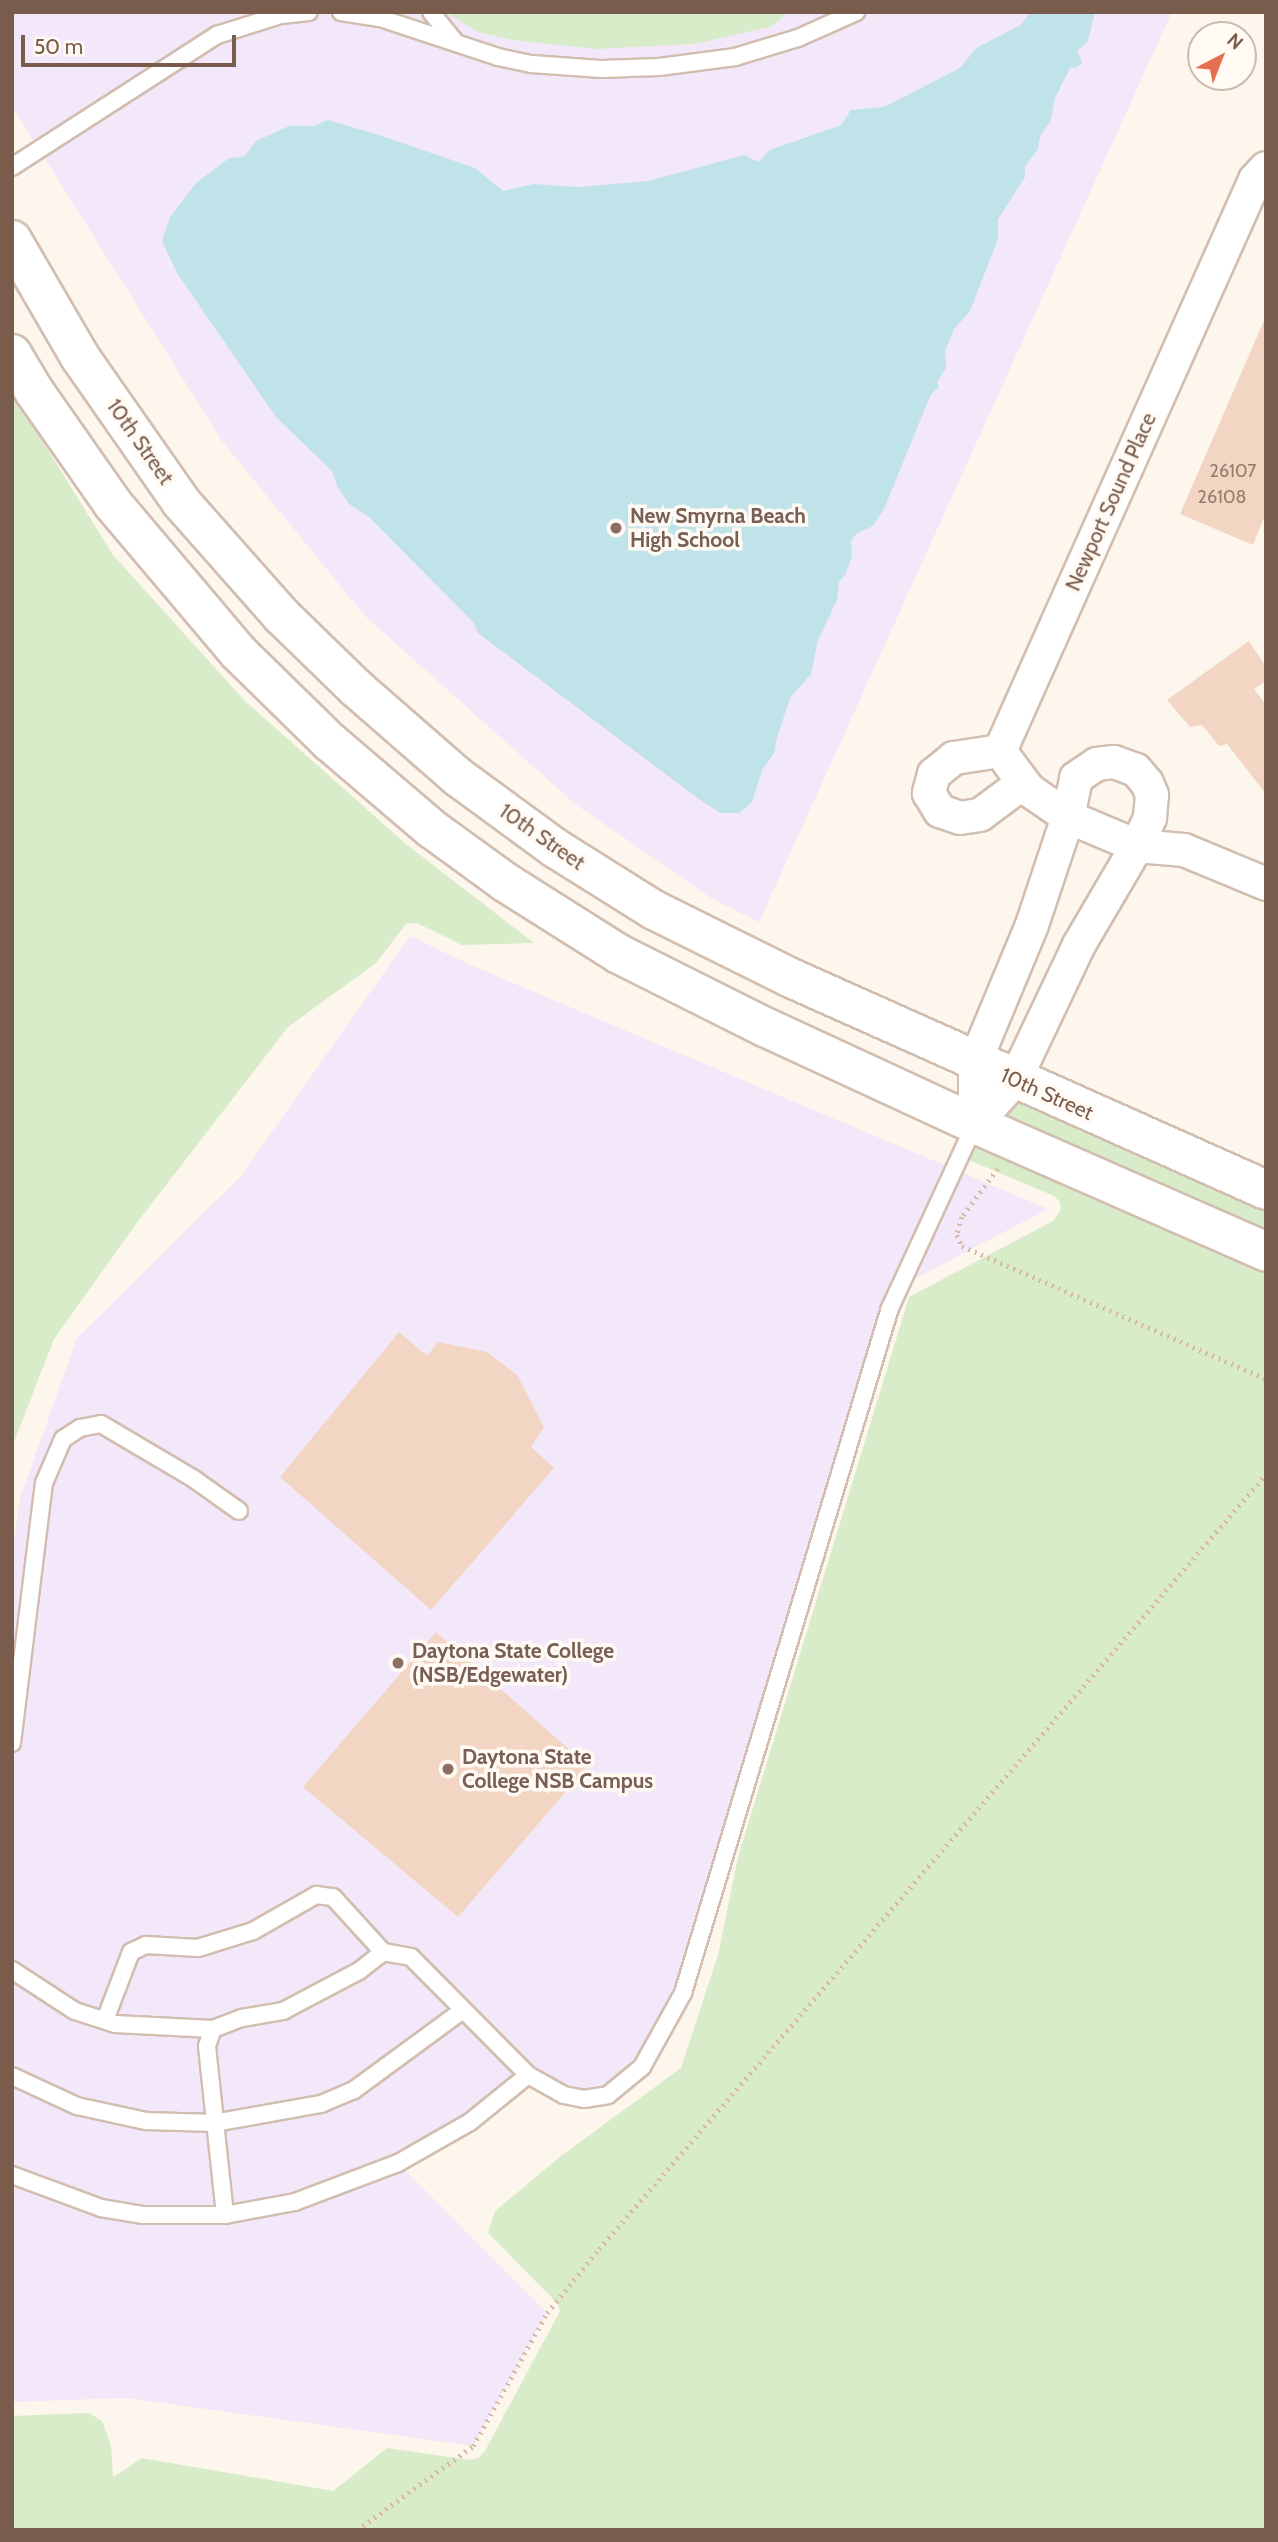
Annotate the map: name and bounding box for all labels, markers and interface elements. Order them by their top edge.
scale bar [24,21,240,65]
north arrow [1187,21,1257,91]
text: N [1222,28,1248,55]
text: 50 m [34,34,83,59]
street label: 10th Street [101,394,179,490]
street label: Newport Sound Place [1060,409,1162,595]
house number: 26107 [1210,460,1256,482]
house number: 26108 [1198,486,1246,508]
place label: New Smyrna Beach High School [630,503,806,553]
marker: New Smyrna Beach High School [608,520,624,536]
street label: 10th Street [494,798,590,876]
street label: 10th Street [997,1062,1097,1126]
place label: Daytona State College (NSB/Edgewater) [412,1638,614,1688]
marker: Daytona State College (NSB/Edgewater) [390,1655,406,1671]
place label: Daytona State College NSB Campus [462,1744,653,1794]
marker: Daytona State College NSB Campus [440,1761,456,1777]

